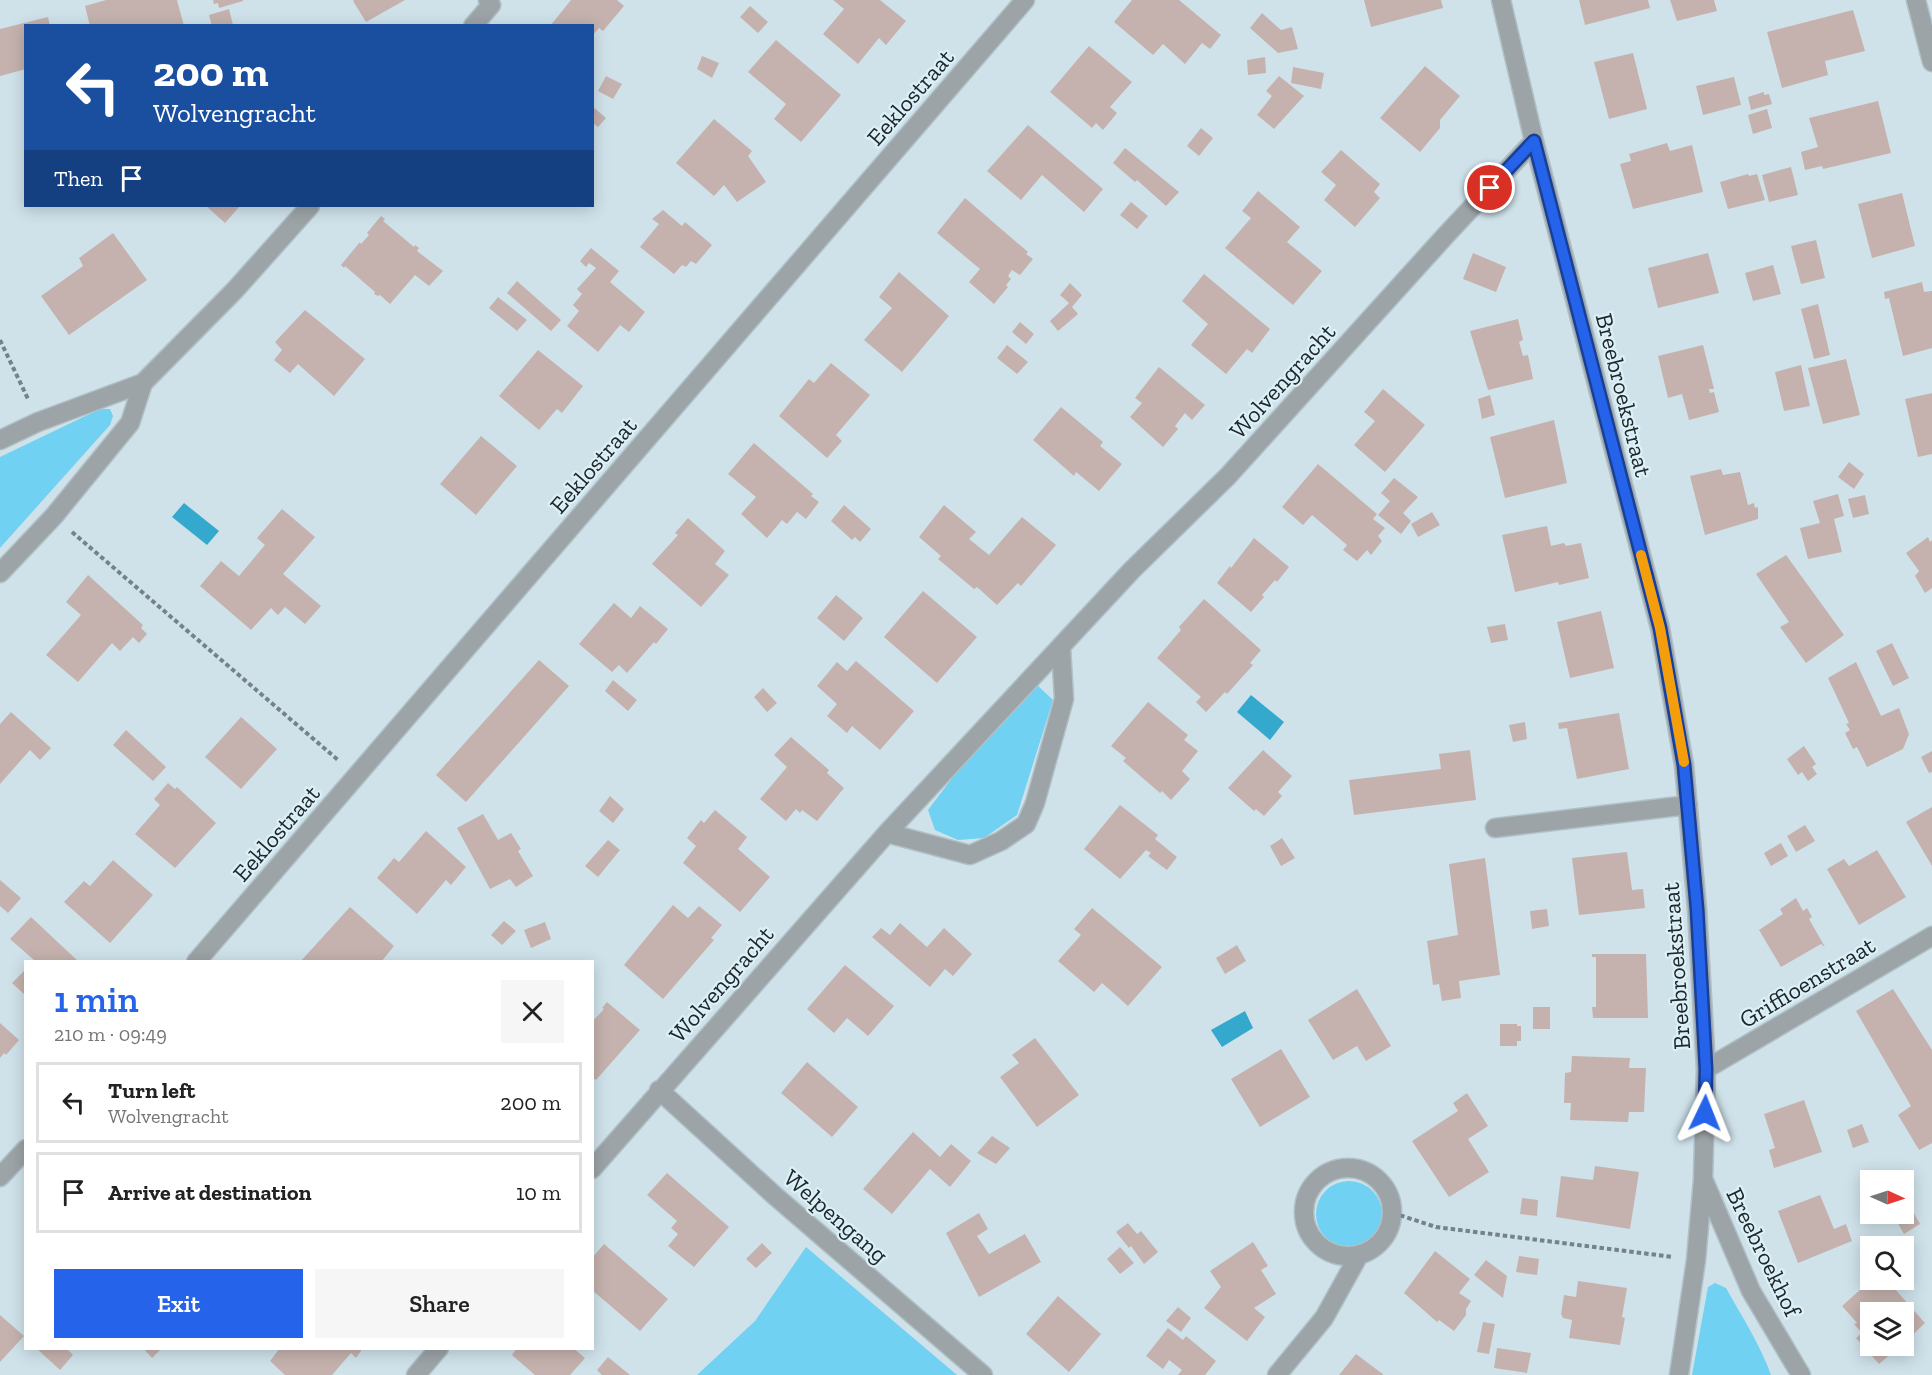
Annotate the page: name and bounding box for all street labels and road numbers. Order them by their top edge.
street label: Eeklostraat [860,43,960,151]
street label: Breebroekstraat [1590,310,1658,480]
street label: Wolvengracht [1223,317,1341,445]
street label: Eeklostraat [543,411,643,519]
street label: Eeklostraat [226,779,326,887]
street label: Breebroekstraat [1656,881,1696,1051]
street label: Wolvengracht [663,920,780,1048]
street label: Griffioenstraat [1734,930,1880,1034]
street label: Welpengang [778,1163,894,1269]
street label: Breebroekhof [1720,1183,1809,1323]

